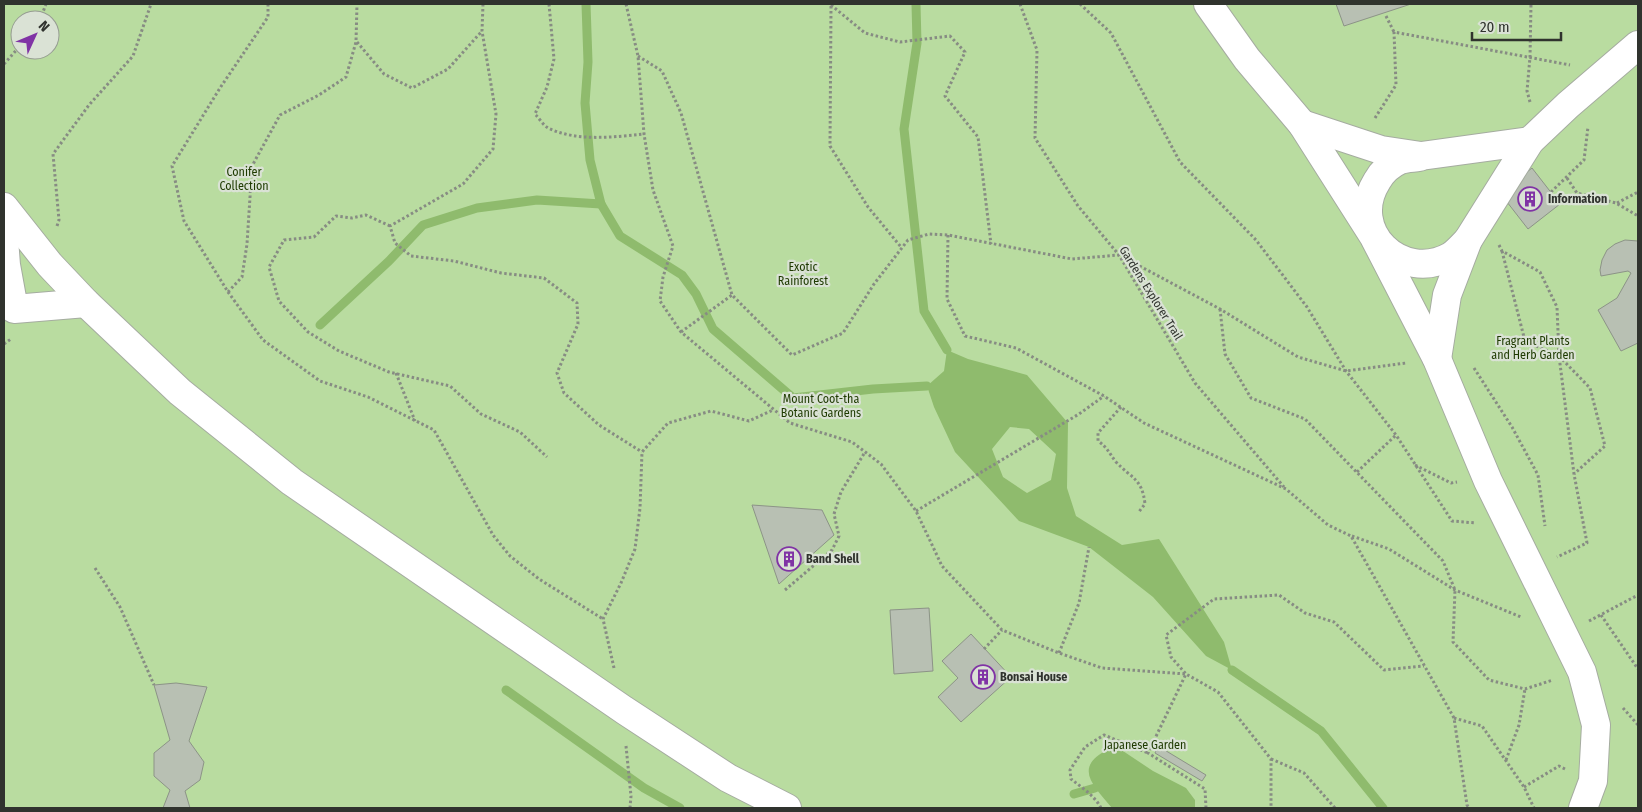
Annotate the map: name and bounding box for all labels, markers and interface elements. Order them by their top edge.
north arrow [10,10,60,60]
scale bar [1472,10,1561,42]
text: N [35,17,53,35]
text: 20 m [1480,18,1510,36]
park label: Conifer Collection [219,165,269,193]
building icon: Information [1517,186,1543,212]
place label: Information [1548,192,1607,206]
street label: Gardens Explorer Trail [1117,244,1185,342]
park label: Exotic Rainforest [778,260,828,288]
park label: Fragrant Plants and Herb Garden [1491,334,1575,362]
park label: Mount Coot-tha Botanic Gardens [781,392,861,420]
building icon: Band Shell [776,546,802,572]
place label: Band Shell [806,552,860,566]
building icon: Bonsai House [970,664,996,690]
place label: Bonsai House [1000,670,1067,684]
park label: Japanese Garden [1104,738,1186,752]

